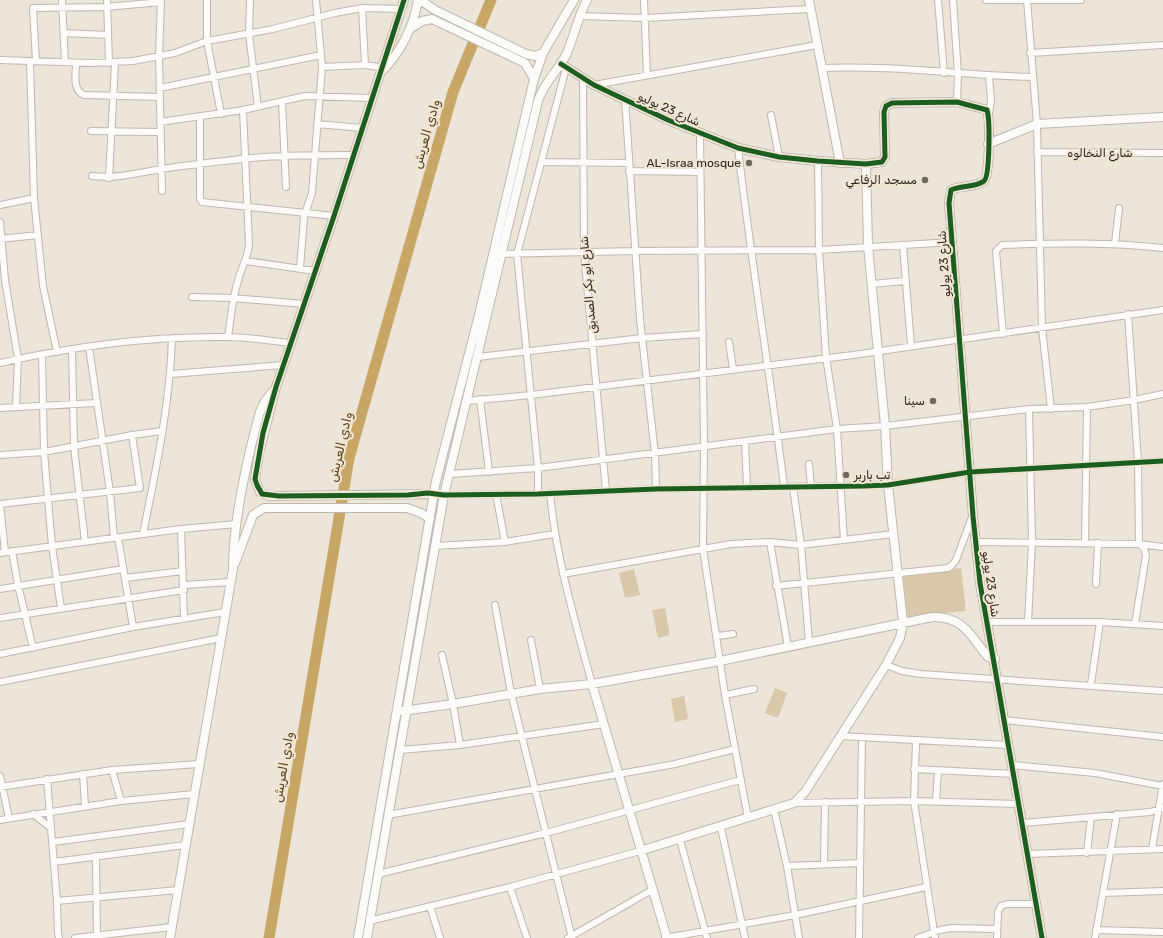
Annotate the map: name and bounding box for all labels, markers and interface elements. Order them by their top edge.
street label: شارع 23 يوليو [635,89,702,131]
water label: وادي العريش [409,98,445,171]
street label: شارع النخالوه [1067,146,1133,162]
place label: AL-Israa mosque [646,156,741,170]
marker: AL-Israa mosque [744,158,754,168]
place label: مسجد الرفاعي [845,173,917,189]
marker: مسجد الرفاعي [920,175,930,185]
street label: شارع 23 يوليو [935,230,955,298]
street label: شارع ابو بكر الصديق [577,235,601,334]
place label: سينا [904,394,925,408]
marker: سينا [928,396,938,406]
water label: وادي العريش [325,410,357,484]
place label: تب باربر [853,468,890,483]
marker: تب باربر [841,470,851,480]
street label: شارع 23 يوليو [977,550,1003,618]
water label: وادي العريش [269,730,299,804]

